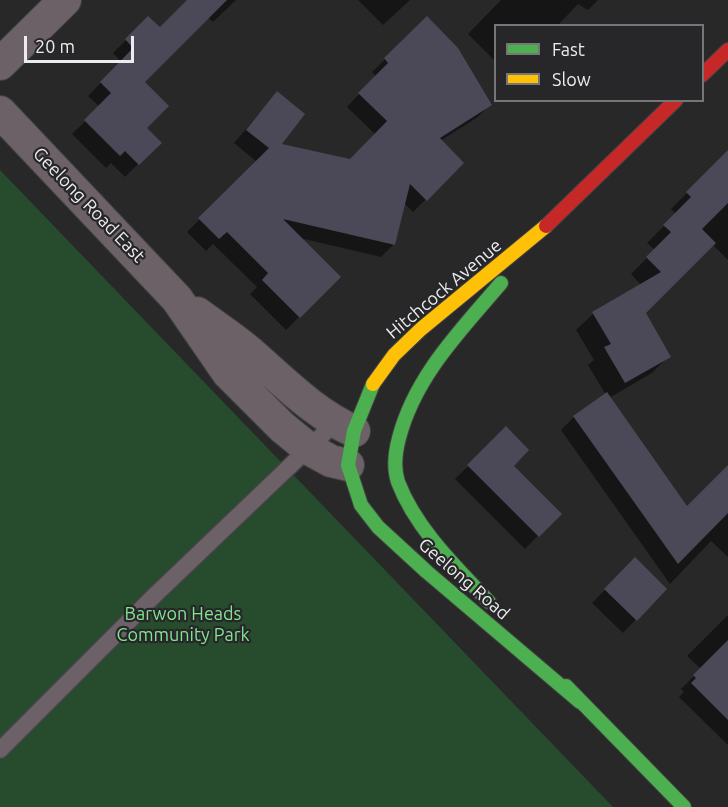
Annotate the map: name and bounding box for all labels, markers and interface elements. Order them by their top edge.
scale bar [27,24,136,62]
legend [494,24,704,102]
text: 20 m [35,36,75,56]
text: Fast [552,39,585,59]
text: Slow [552,69,591,89]
street label: Geelong Road East [29,143,149,267]
street label: Hitchcock Avenue [382,235,506,343]
street label: Geelong Road [414,534,514,624]
park label: Barwon Heads Community Park [116,603,250,646]

